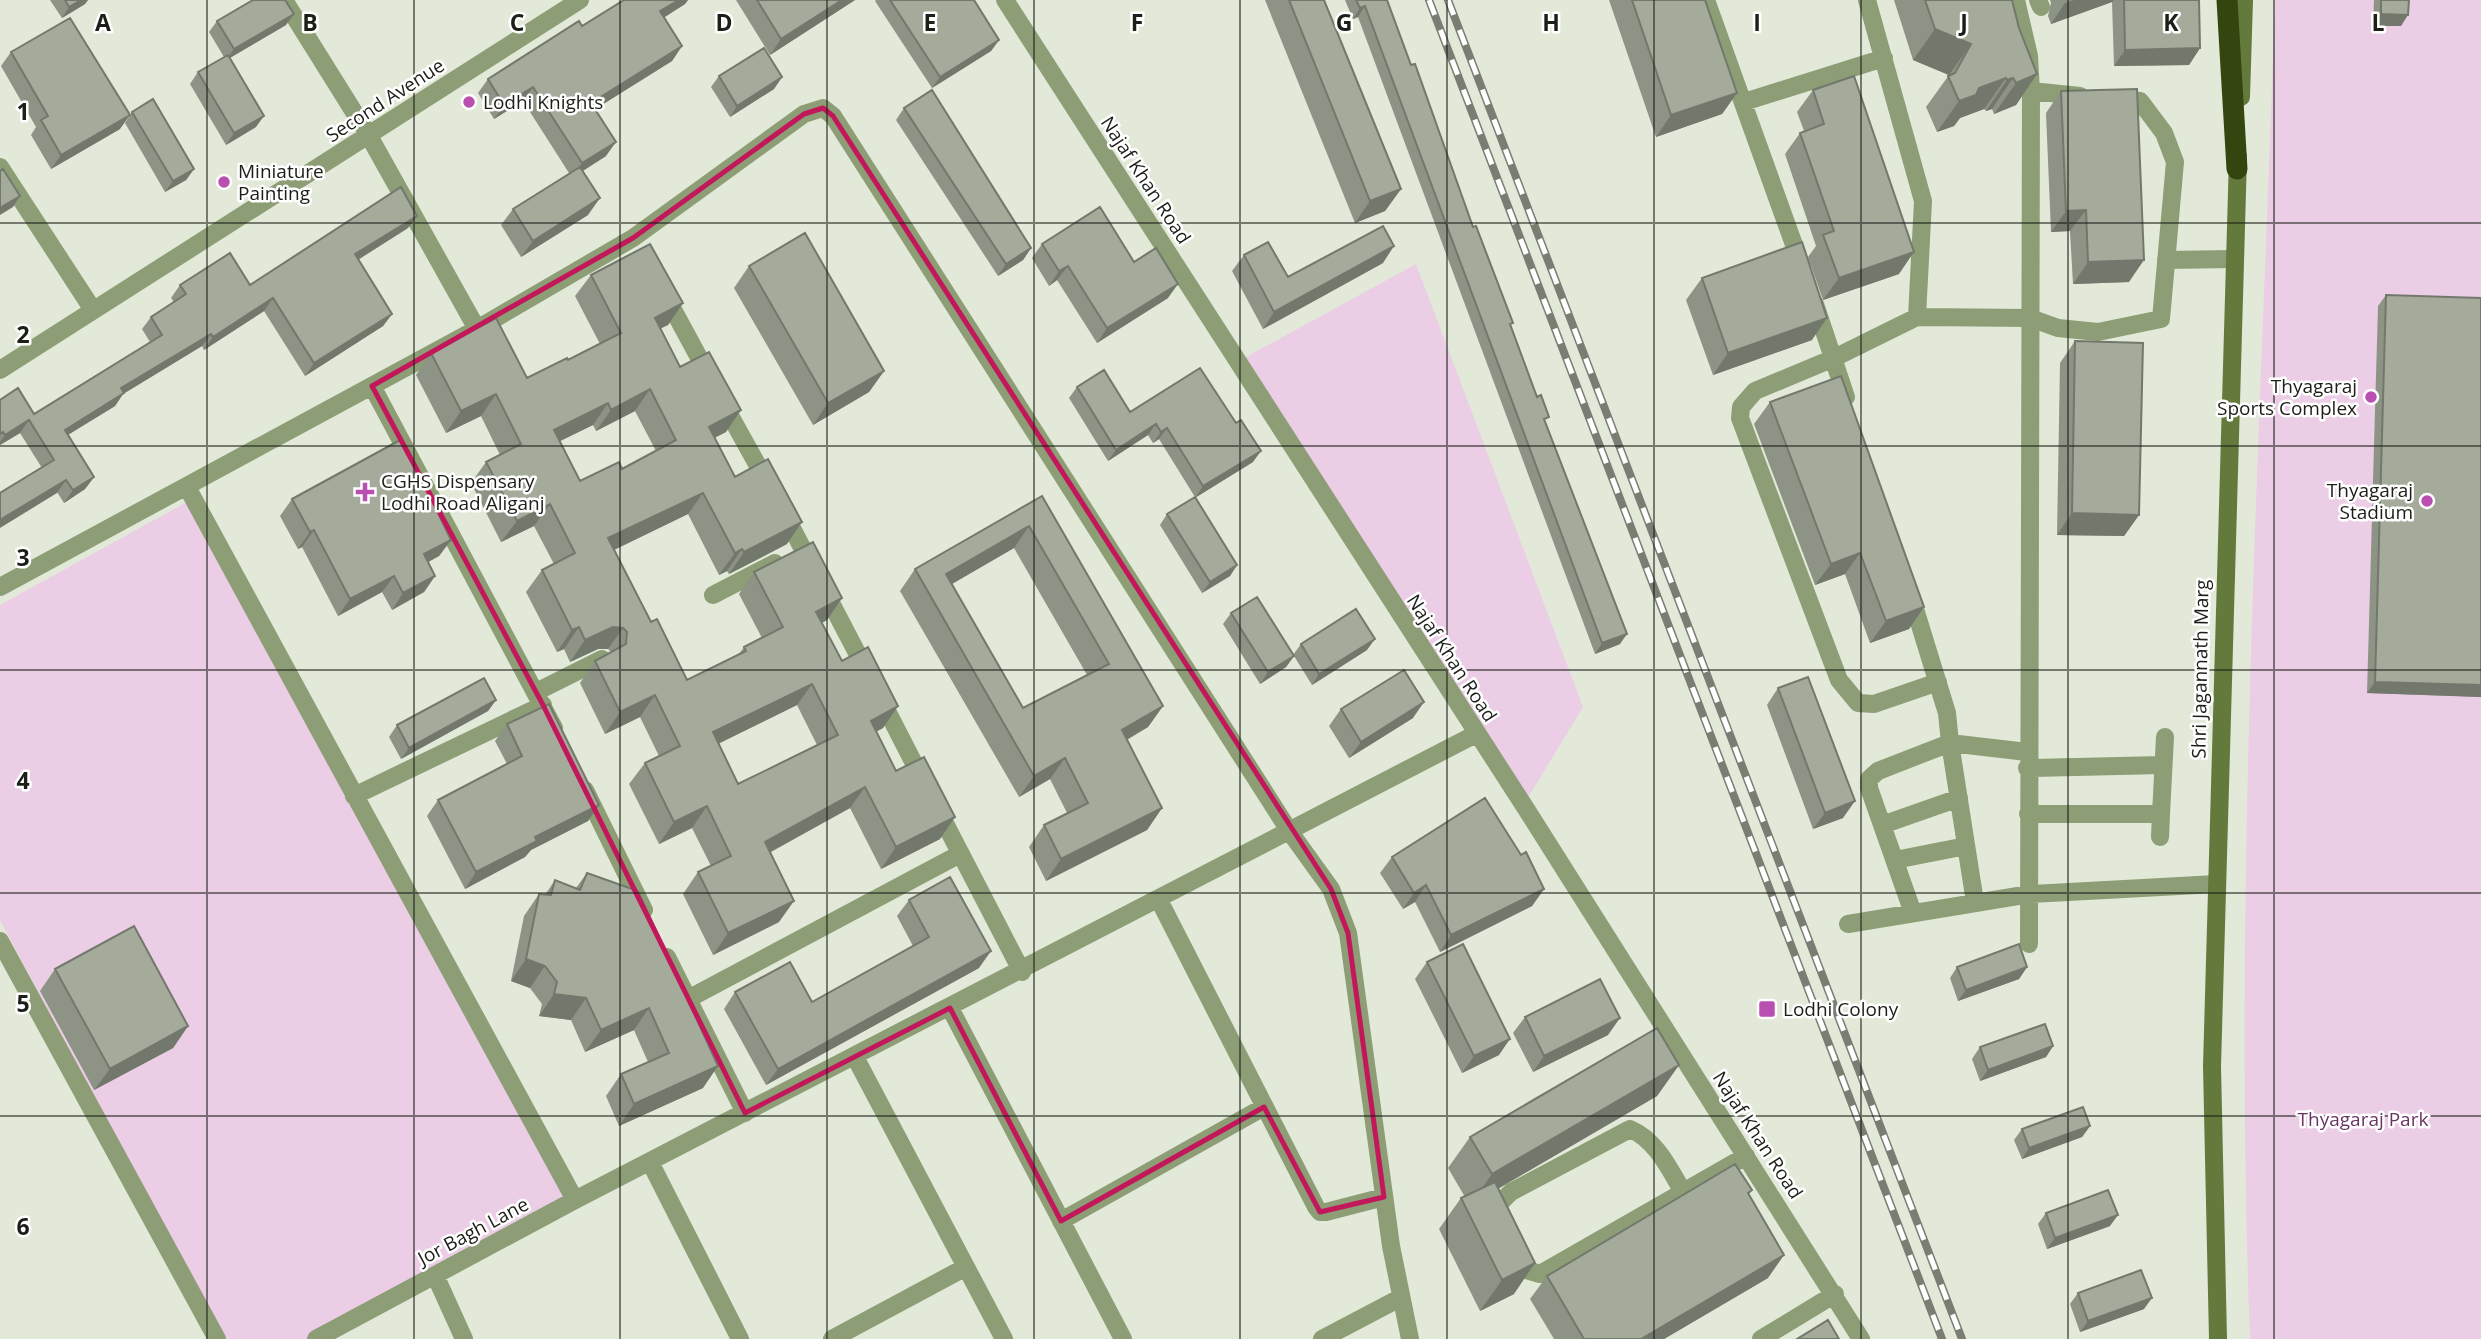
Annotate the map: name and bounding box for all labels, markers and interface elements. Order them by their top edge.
text: A [95,6,111,38]
text: B [302,6,318,38]
text: C [510,6,524,38]
text: D [715,6,733,38]
text: E [924,6,936,38]
text: F [1131,6,1143,38]
text: G [1336,6,1352,38]
text: H [1542,6,1560,38]
text: I [1753,6,1761,38]
text: J [1958,6,1968,38]
text: K [2163,6,2179,38]
text: L [2372,6,2385,38]
street label: Second Avenue [321,52,449,148]
place label: Lodhi Knights [483,89,603,115]
marker: Lodhi Knights [461,94,477,110]
text: 1 [16,95,30,127]
street label: Najaf Khan Road [1095,111,1197,249]
place label: Miniature Painting [238,158,324,206]
marker: Miniature Painting [216,174,232,190]
text: 2 [16,318,30,350]
place label: Thyagaraj Sports Complex [2217,373,2357,421]
marker: Thyagaraj Sports Complex [2363,389,2379,405]
place label: CGHS Dispensary Lodhi Road Aliganj [381,468,545,516]
place label: Thyagaraj Stadium [2327,477,2413,525]
marker: CGHS Dispensary Lodhi Road Aliganj [355,482,375,502]
marker: Thyagaraj Stadium [2419,493,2435,509]
text: 3 [16,541,30,573]
street label: Shri Jagannath Marg [2185,579,2215,759]
street label: Najaf Khan Road [1401,589,1503,727]
text: 4 [16,764,30,796]
text: 5 [16,987,30,1019]
place label: Lodhi Colony [1783,996,1899,1022]
marker: Lodhi Colony [1757,999,1777,1019]
street label: Najaf Khan Road [1707,1066,1809,1204]
park label: Thyagaraj Park [2298,1106,2428,1132]
street label: Jor Bagh Lane [411,1191,533,1272]
text: 6 [16,1210,30,1242]

